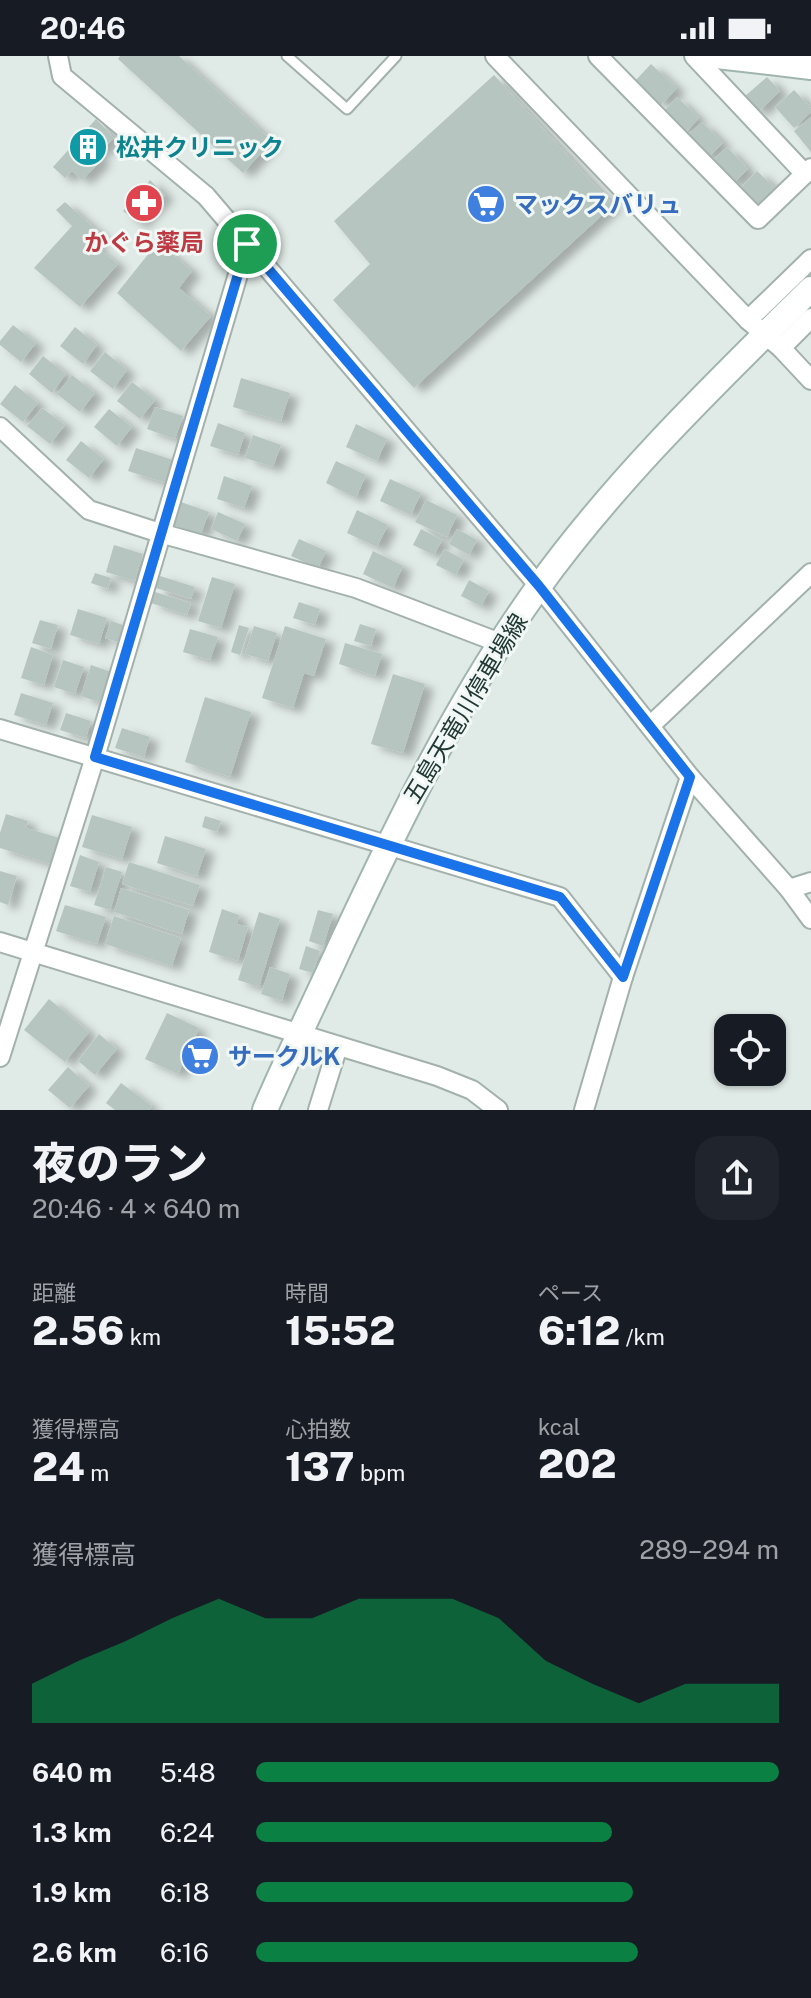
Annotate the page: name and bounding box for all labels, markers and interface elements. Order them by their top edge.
text: 20:46 [40,10,126,46]
building icon: 松井クリニック [67,126,109,168]
place label: 松井クリニック [116,133,284,161]
pharmacy icon: かぐら薬局 [123,182,165,224]
supermarket icon: マックスバリュ [465,183,507,225]
place label: マックスバリュ [514,190,681,218]
pin [213,210,281,278]
icon: arrive [225,222,269,266]
place label: かぐら薬局 [84,228,204,256]
street label: 五島天竜川停車場線 [397,608,533,808]
map controls [714,1014,786,1086]
button: locate [714,1014,786,1086]
supermarket icon: サークルK [179,1035,221,1077]
place label: サークルK [228,1042,341,1070]
button: share [695,1136,779,1220]
text: 夜のラン [32,1137,208,1189]
text: 20:46 · 4 × 640 m [32,1193,240,1224]
text: 距離 [32,1280,76,1306]
text: 時間 [285,1280,329,1306]
text: ペース [538,1280,603,1306]
text: 2.56 [32,1307,124,1354]
text: 15:52 [285,1307,395,1354]
text: 6:12 [538,1307,620,1354]
text: km [124,1324,161,1350]
text: /km [620,1324,665,1350]
text: kcal [538,1414,580,1440]
text: 獲得標高 [32,1416,120,1442]
text: 心拍数 [285,1416,351,1442]
text: 202 [538,1440,617,1487]
text: 24 [32,1443,85,1490]
text: 137 [285,1443,355,1490]
text: m [85,1460,109,1486]
text: bpm [355,1460,405,1486]
text: 289–294 m [639,1534,779,1565]
text: 獲得標高 [32,1539,136,1570]
text: 640 m [32,1757,112,1788]
text: 5:48 [160,1757,216,1788]
text: 1.3 km [32,1817,112,1848]
text: 6:24 [160,1817,214,1848]
text: 1.9 km [32,1877,111,1908]
text: 6:18 [160,1877,209,1908]
text: 2.6 km [32,1937,117,1968]
text: 6:16 [160,1937,209,1968]

